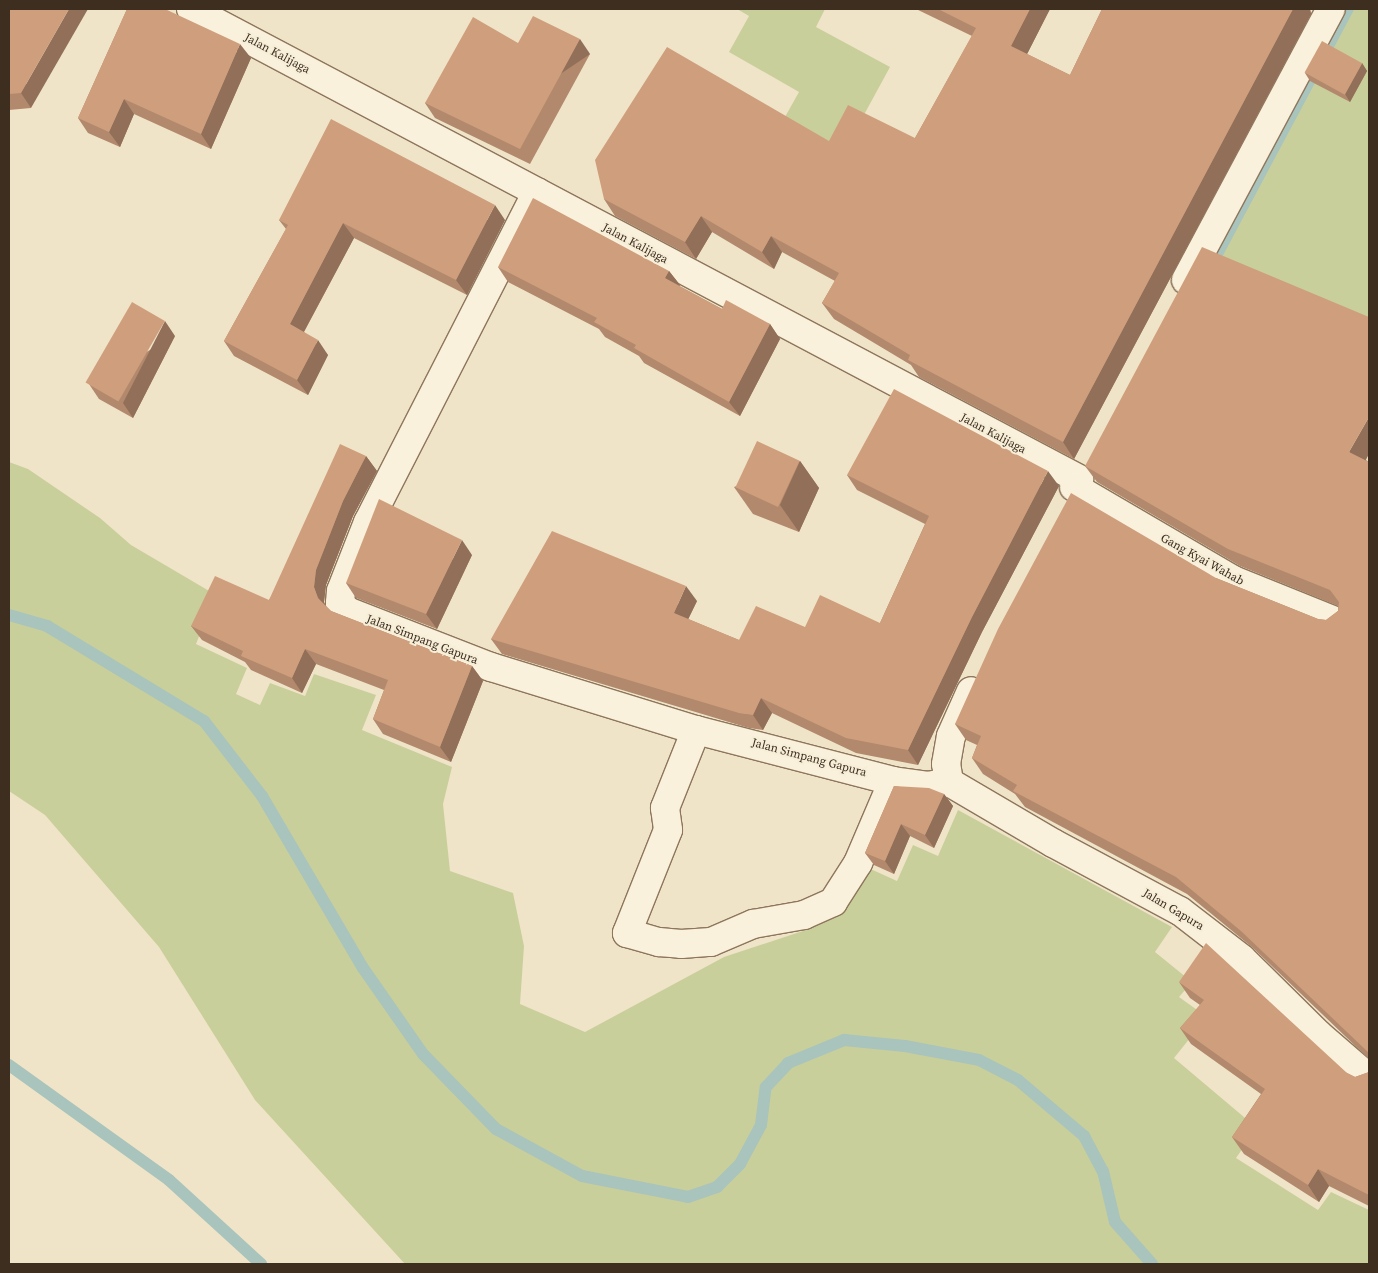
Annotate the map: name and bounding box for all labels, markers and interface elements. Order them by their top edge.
street label: Jalan Kalijaga [242,31,312,77]
street label: Jalan Kalijaga [600,221,670,267]
street label: Jalan Kalijaga [958,411,1028,457]
street label: Gang Kyai Wahab [1158,531,1246,589]
street label: Jalan Simpang Gapura [364,612,480,668]
street label: Jalan Simpang Gapura [750,736,868,780]
street label: Jalan Gapura [1140,886,1206,934]

